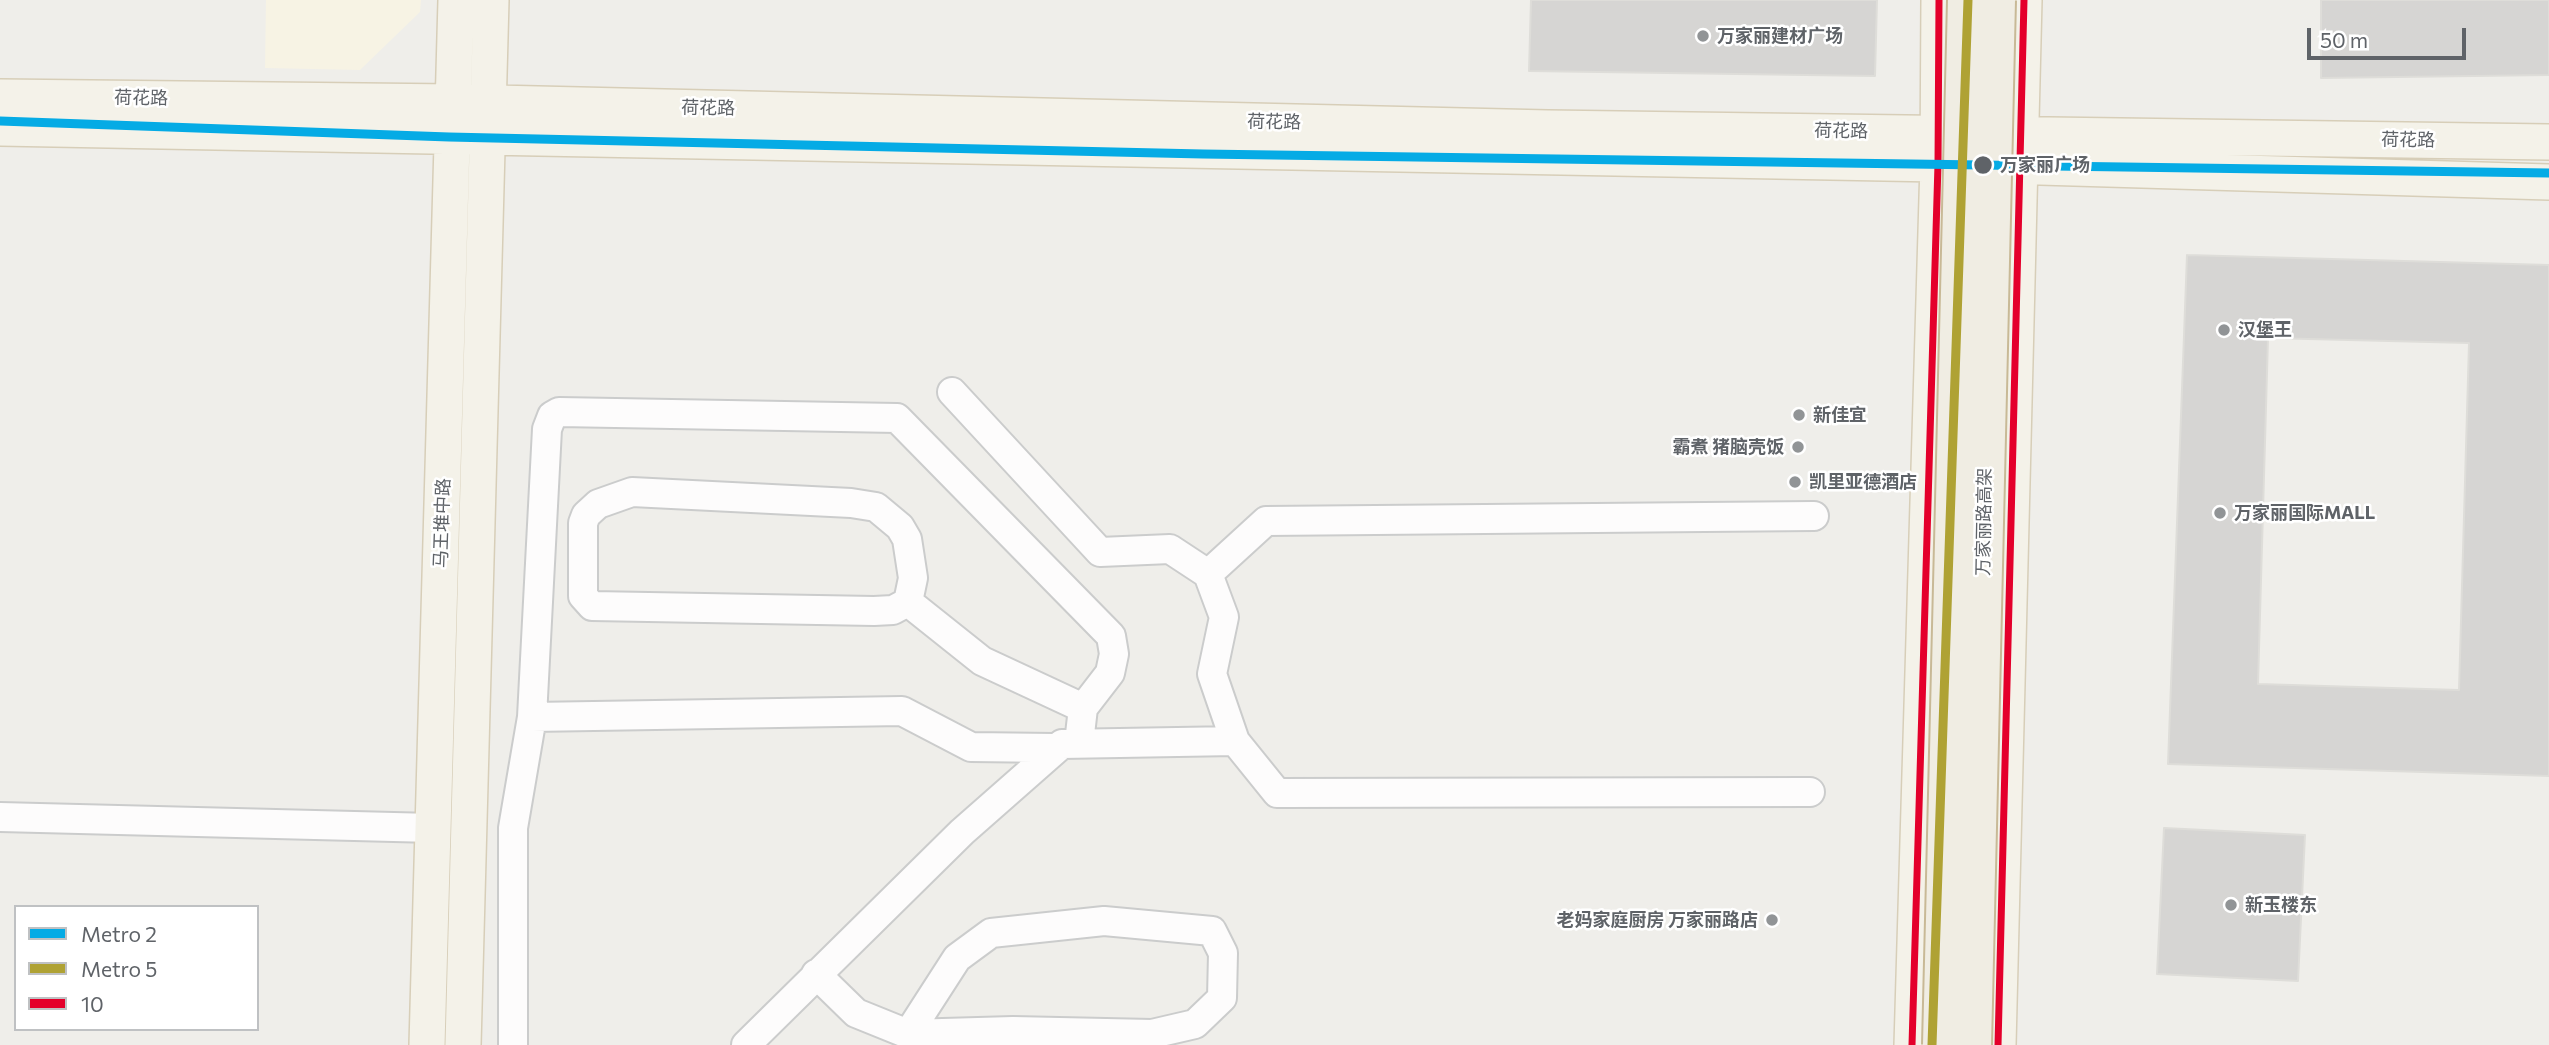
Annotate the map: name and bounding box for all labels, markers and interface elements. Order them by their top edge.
scale bar [2311,14,2470,58]
place label: 万家丽建材广场 [1717,25,1843,47]
text: 50 m [2320,27,2368,52]
marker: 万家丽建材广场 [1695,28,1711,44]
street label: 荷花路 [114,87,168,109]
street label: 荷花路 [681,97,735,119]
street label: 荷花路 [1247,111,1301,133]
street label: 荷花路 [1814,120,1868,142]
street label: 荷花路 [2381,129,2435,151]
marker: 万家丽广场 [1972,154,1994,176]
place label: 万家丽广场 [2000,154,2090,176]
place label: 汉堡王 [2238,319,2292,341]
marker: 汉堡王 [2216,322,2232,338]
place label: 新佳宜 [1813,404,1867,426]
marker: 新佳宜 [1791,407,1807,423]
place label: 霸煮 猪脑壳饭 [1673,436,1784,458]
marker: 霸煮 猪脑壳饭 [1790,439,1806,455]
street label: 万家丽路高架 [1972,468,1996,576]
place label: 凯里亚德酒店 [1809,471,1917,493]
marker: 凯里亚德酒店 [1787,474,1803,490]
street label: 马王堆中路 [430,478,454,568]
place label: 万家丽国际MALL [2234,502,2375,524]
marker: 万家丽国际MALL [2212,505,2228,521]
place label: 新玉楼东 [2245,894,2317,916]
marker: 新玉楼东 [2223,897,2239,913]
legend [14,905,259,1031]
place label: 老妈家庭厨房 万家丽路店 [1557,909,1758,931]
marker: 老妈家庭厨房 万家丽路店 [1764,912,1780,928]
text: Metro 2 [81,921,157,946]
text: Metro 5 [81,956,157,981]
text: 10 [81,991,104,1016]

